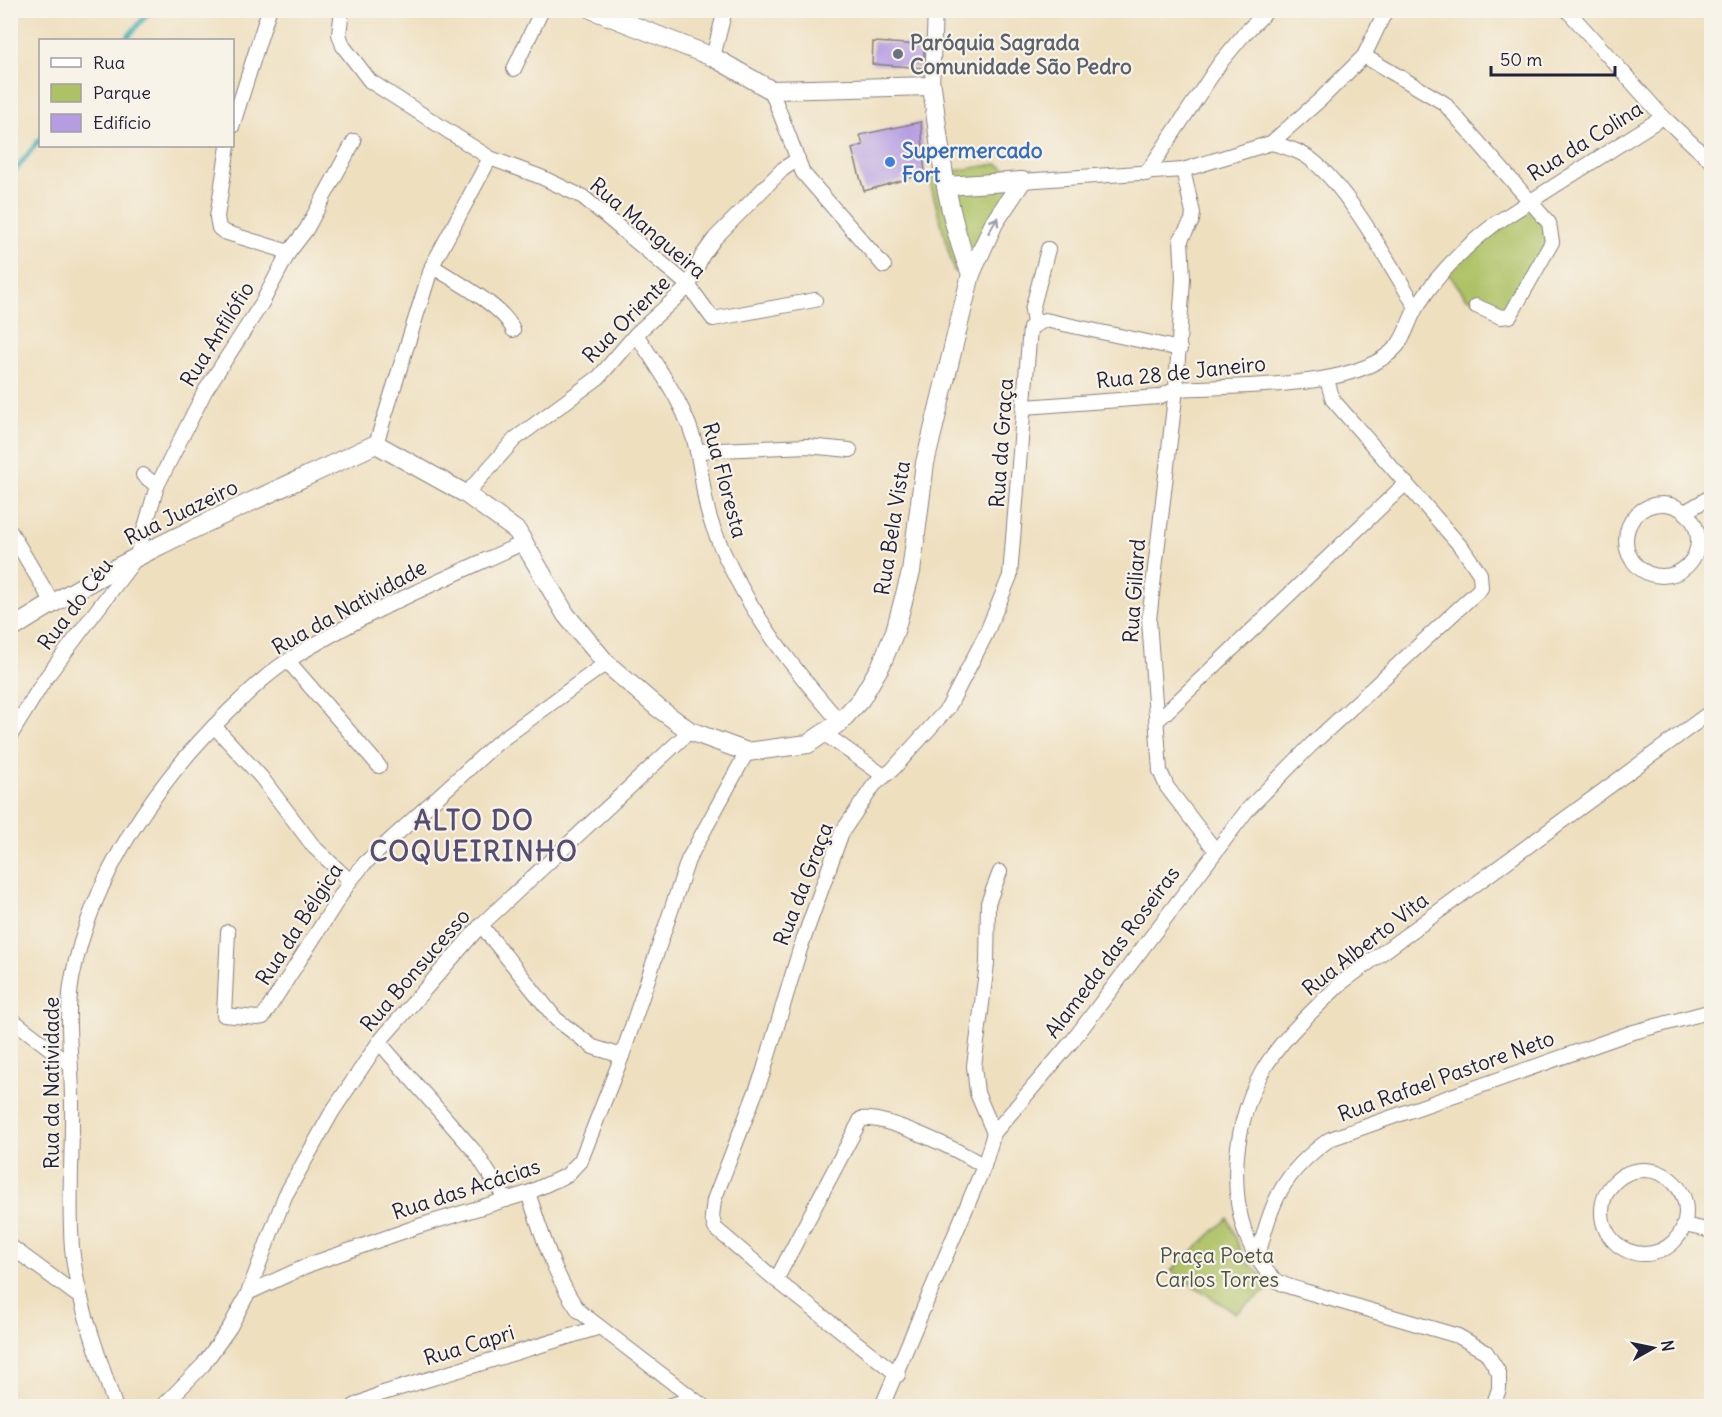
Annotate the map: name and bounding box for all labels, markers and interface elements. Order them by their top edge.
place label: Paróquia Sagrada Comunidade São Pedro [910,29,1132,80]
legend [39,39,234,147]
scale bar [1491,39,1616,77]
marker: Paróquia Sagrada Comunidade São Pedro [891,47,905,61]
text: 50 m [1500,48,1542,71]
text: Rua [93,51,125,74]
text: Parque [93,81,151,104]
street label: Rua da Colina [1522,95,1648,187]
text: Edifício [93,111,151,134]
place label: Supermercado Fort [902,137,1043,188]
marker: Supermercado Fort [883,155,897,169]
street label: Rua Mangueira [584,171,712,285]
one-way arrow [988,217,1000,234]
street label: Rua Oriente [576,269,676,369]
street label: Rua Anfilófio [174,276,260,392]
street label: Rua 28 de Janeiro [1095,350,1267,394]
street label: Rua da Graça [983,377,1019,509]
street label: Rua Floresta [697,419,753,541]
street label: Rua Bela Vista [868,459,916,597]
street label: Rua Juazeiro [120,473,242,551]
street label: Rua Giliard [1117,538,1151,644]
street label: Rua do Céu [32,553,118,655]
street label: Rua da Natividade [267,553,431,661]
district label: ALTO DO COQUEIRINHO [370,803,578,868]
street label: Rua da Graça [767,819,839,949]
street label: Rua da Bélgica [249,858,349,990]
street label: Alameda das Roseiras [1038,861,1186,1043]
street label: Rua Alberto Vita [1296,886,1434,1002]
street label: Rua Bonsucesso [354,903,476,1037]
street label: Rua da Natividade [38,997,65,1169]
street label: Rua Rafael Pastore Neto [1334,1024,1558,1128]
street label: Rua das Acácias [389,1152,543,1226]
park label: Praça Poeta Carlos Torres [1155,1242,1279,1293]
street label: Rua Capri [420,1318,518,1372]
north arrow [1623,1318,1683,1378]
text: N [1657,1339,1679,1353]

